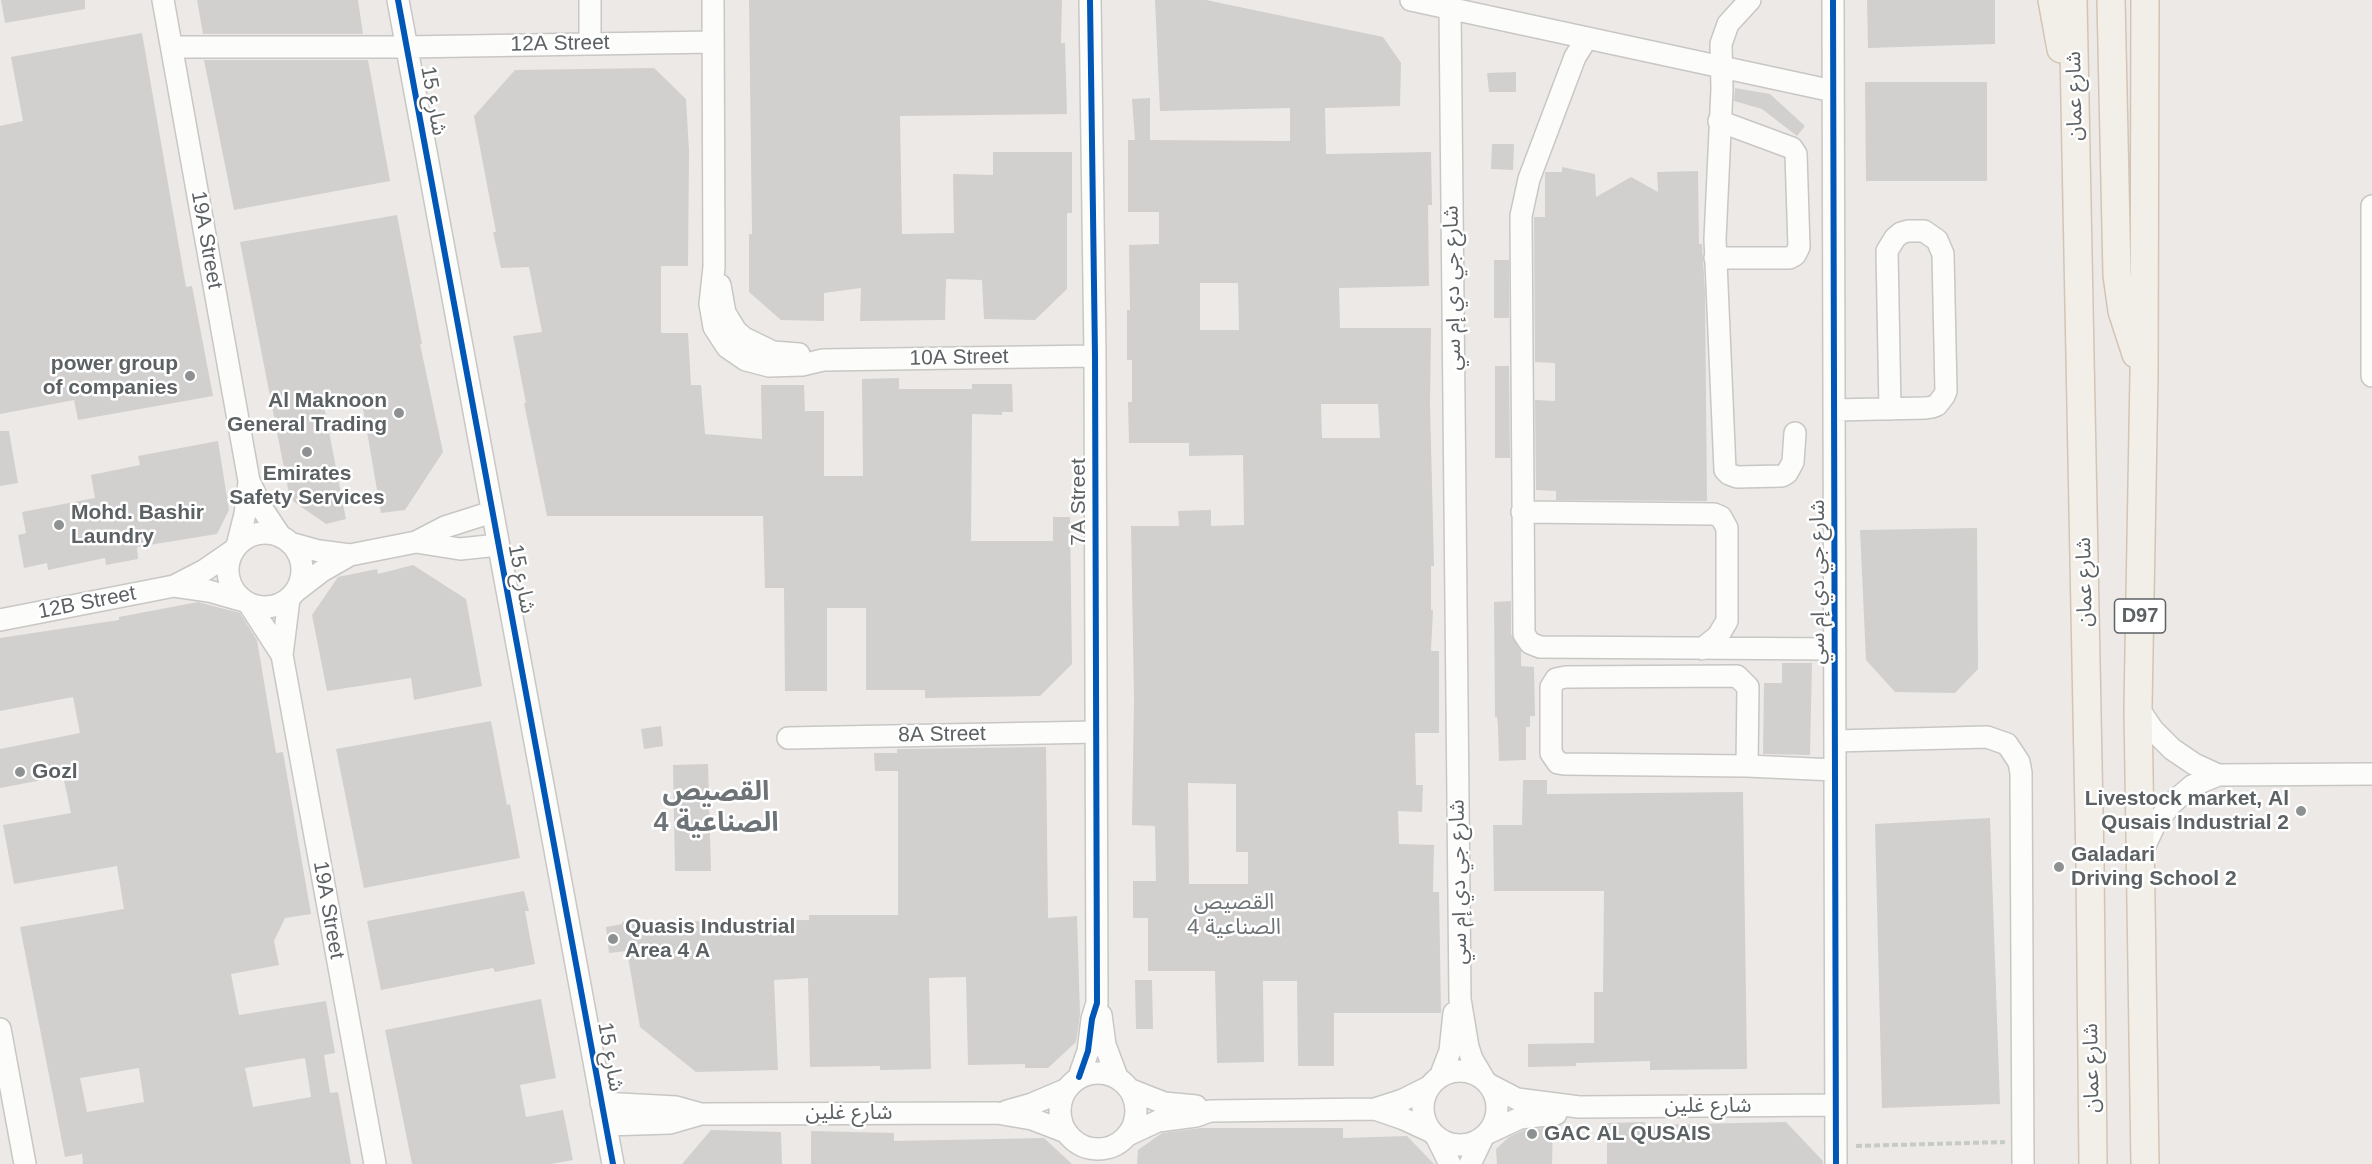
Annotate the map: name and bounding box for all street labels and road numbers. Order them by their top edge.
street label: 12A Street [510,31,610,57]
street label: شارع عمان [2062,51,2088,141]
street label: شارع 15 [415,64,451,138]
street label: 19A Street [185,189,227,291]
street label: شارع جي دي إم سي [1439,205,1467,371]
street label: 10A Street [909,345,1009,371]
street label: 7A Street [1066,458,1092,546]
street label: شارع جي دي إم سي [1805,499,1831,665]
street label: شارع عمان [2072,537,2098,627]
street label: شارع 15 [502,542,540,616]
street label: 12B Street [36,581,138,625]
road number: D97 [2114,599,2166,633]
street label: 8A Street [898,722,986,748]
street label: شارع جي دي إم سي [1445,799,1473,965]
street label: 19A Street [307,859,349,961]
street label: شارع 15 [592,1020,628,1094]
street label: شارع عمان [2079,1023,2105,1113]
street label: شارع غلين [1665,1093,1751,1119]
street label: شارع غلين [806,1100,892,1126]

